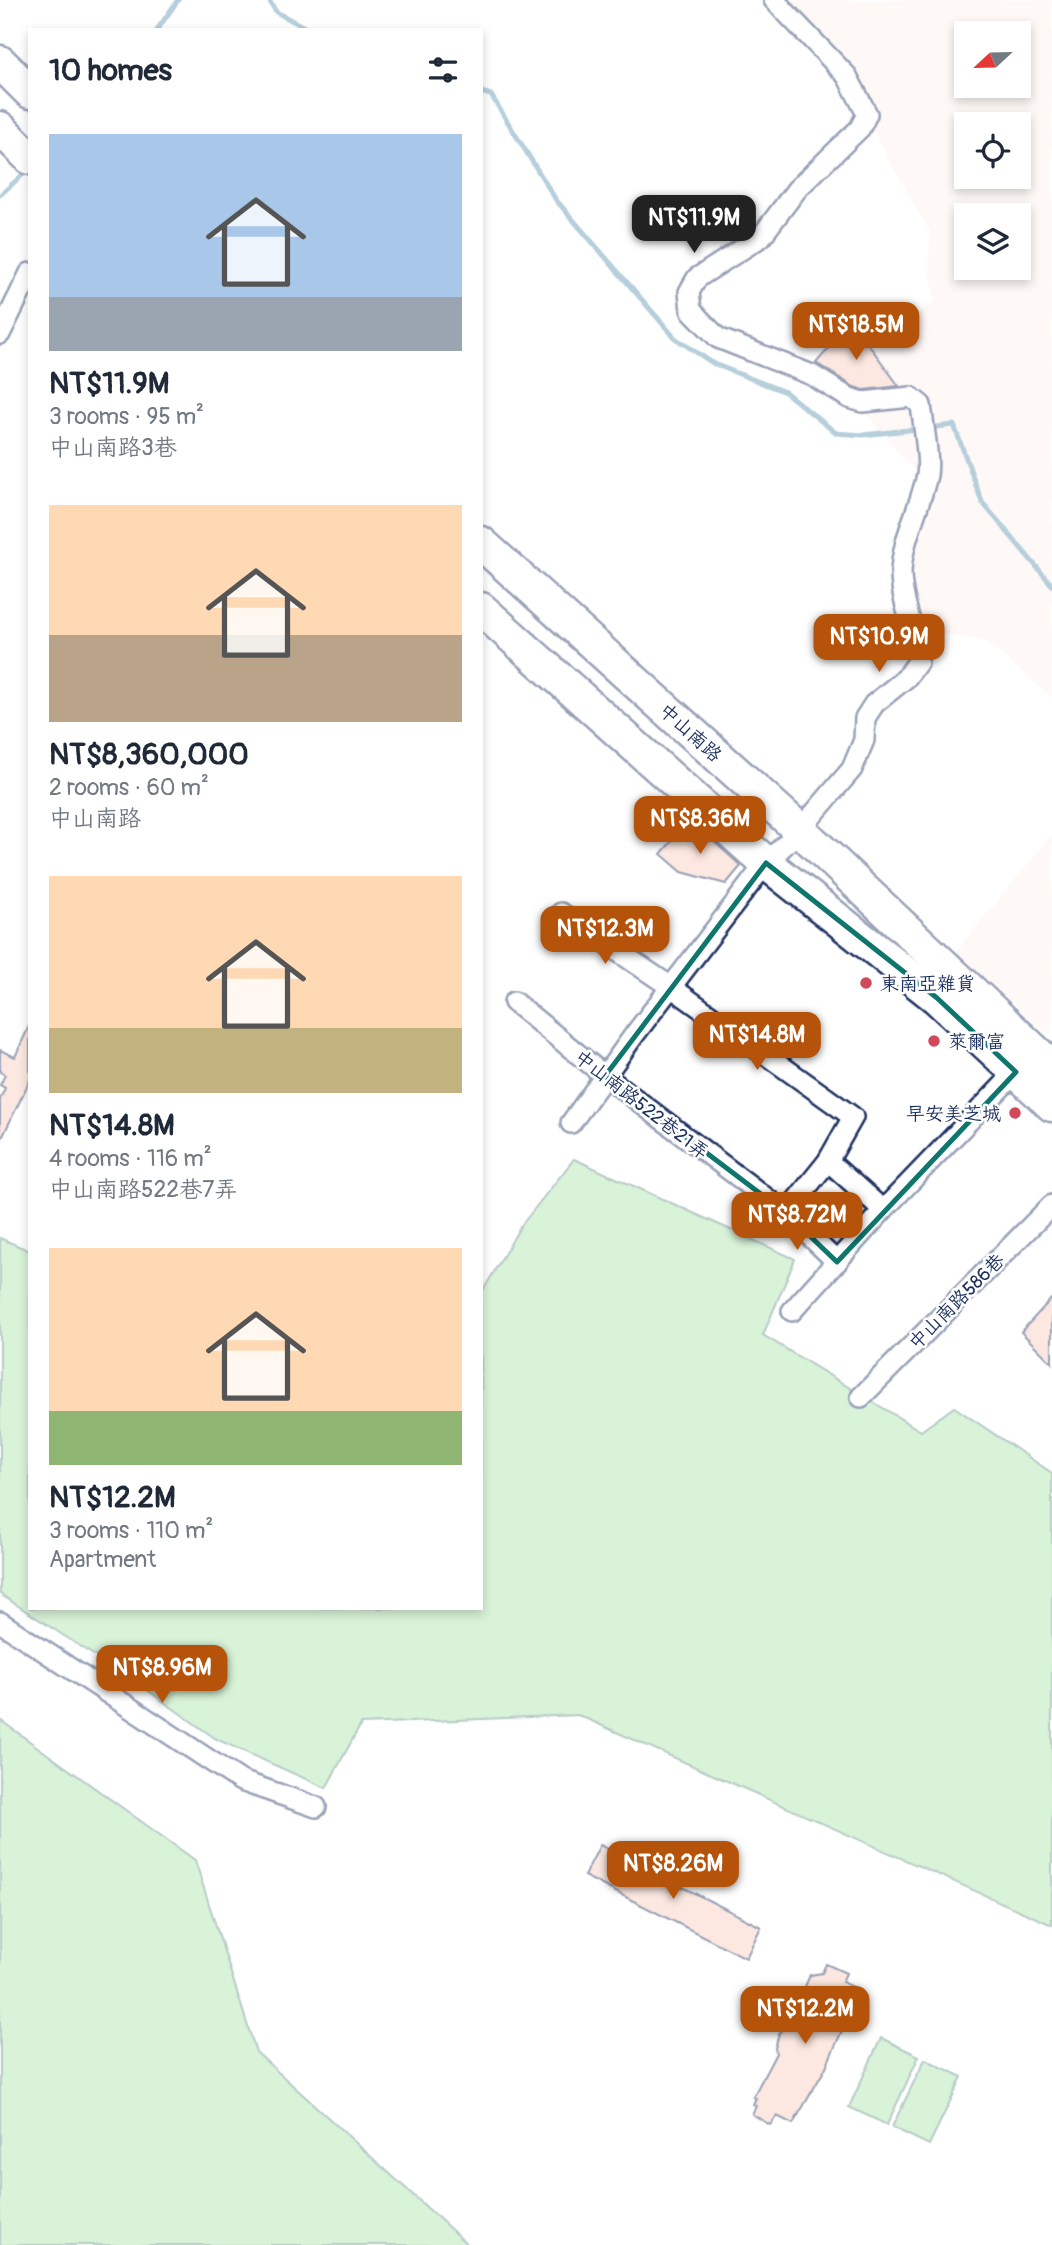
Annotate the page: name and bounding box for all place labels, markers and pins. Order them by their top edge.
pin: NT$11.9M [622,196,766,255]
pin: NT$18.5M [784,302,928,362]
pin: NT$10.9M [807,614,951,674]
pin: NT$8.36M [628,796,772,856]
pin: NT$12.3M [533,906,677,966]
place label: 東南亞雜貨 [880,972,975,996]
marker: 東南亞雜貨 [858,975,874,991]
pin: NT$14.8M [685,1012,829,1072]
place label: 萊爾富 [948,1030,1005,1054]
marker: 萊爾富 [926,1033,942,1049]
place label: 早安美芝城 [906,1102,1001,1126]
marker: 早安美芝城 [1007,1105,1023,1121]
pin: NT$8.72M [725,1192,869,1252]
pin: NT$8.96M [90,1646,234,1705]
pin: NT$8.26M [601,1842,745,1901]
pin: NT$12.2M [733,1986,877,2046]

